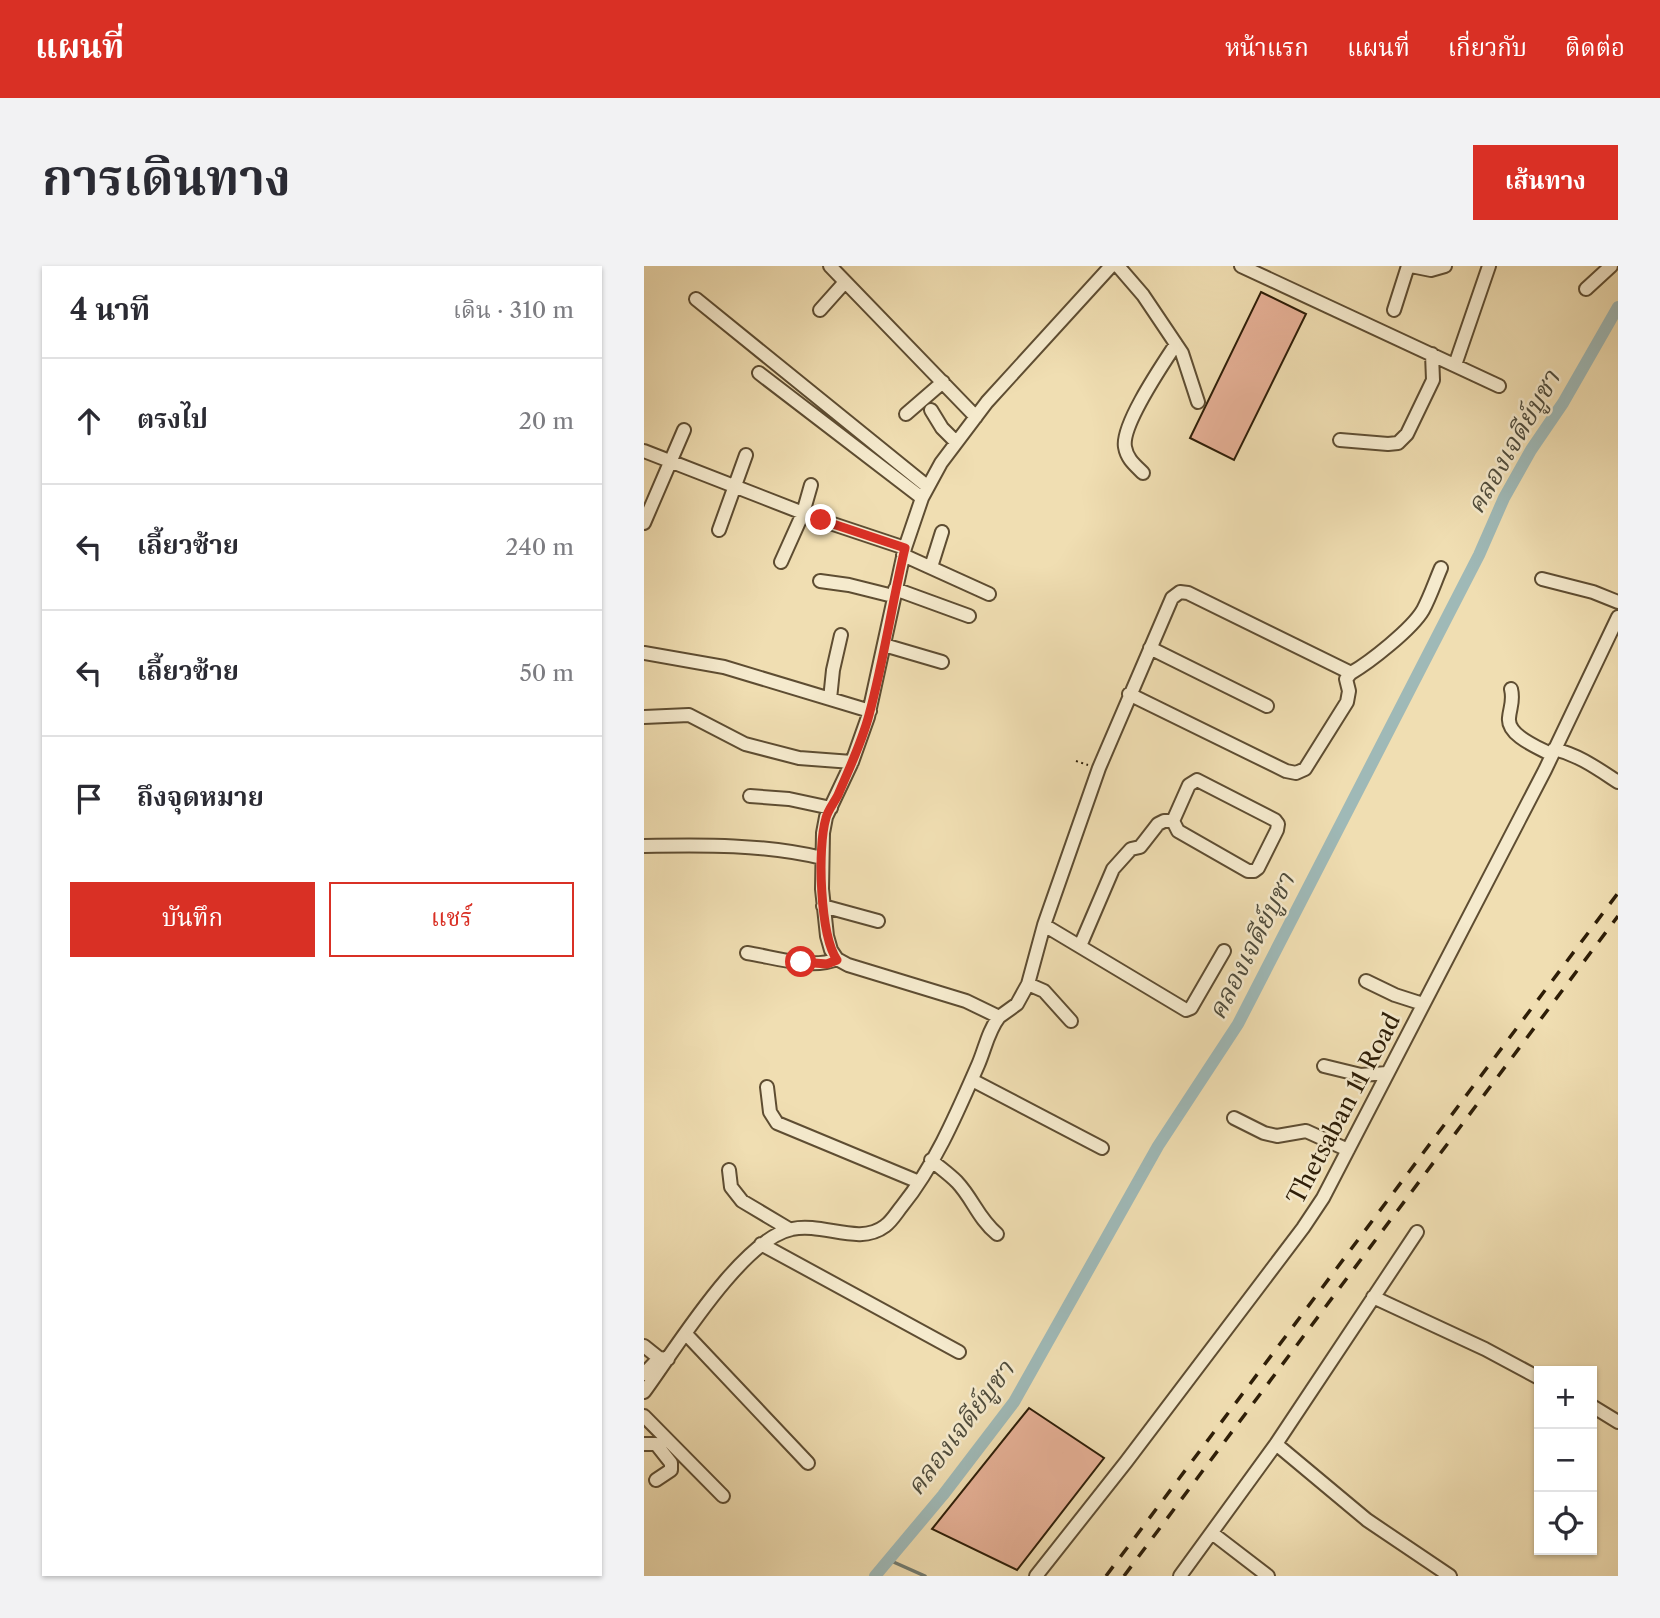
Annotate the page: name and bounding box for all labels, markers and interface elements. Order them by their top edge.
text: แผนที่ [35,26,124,67]
text: หน้าแรก [1225,33,1309,62]
text: แผนที่ [1347,33,1410,62]
text: เกี่ยวกับ [1448,33,1527,62]
text: ติดต่อ [1565,33,1625,62]
button: เส้นทาง [1473,145,1618,220]
text: การเดินทาง [42,147,291,208]
text: 4 นาที [70,291,150,328]
text: เดิน · 310 m [453,296,574,324]
water label: คลองเจดีย์บูชา [1459,364,1568,520]
icon: ahead [70,402,108,440]
text: ตรงไป [137,403,208,435]
text: 20 m [519,407,574,435]
route end [805,504,836,535]
icon: left [70,528,108,566]
text: เลี้ยวซ้าย [137,529,239,561]
text: 240 m [505,533,574,561]
icon: left [70,654,108,692]
text: เลี้ยวซ้าย [137,655,239,687]
text: 50 m [519,659,574,687]
icon: arrive [70,780,108,818]
text: ถึงจุดหมาย [137,781,264,813]
water label: คลองเจดีย์บูชา [1200,866,1303,1025]
button: บันทึก [70,882,315,957]
button: แชร์ [329,882,574,957]
route start [785,946,816,977]
street label: Thetsaban 11 Road [1281,1008,1406,1209]
water label: คลองเจดีย์บูชา [899,1353,1022,1502]
map controls [1534,1366,1597,1555]
button: + [1534,1366,1597,1429]
button: − [1534,1429,1597,1492]
button: locate [1534,1492,1597,1555]

